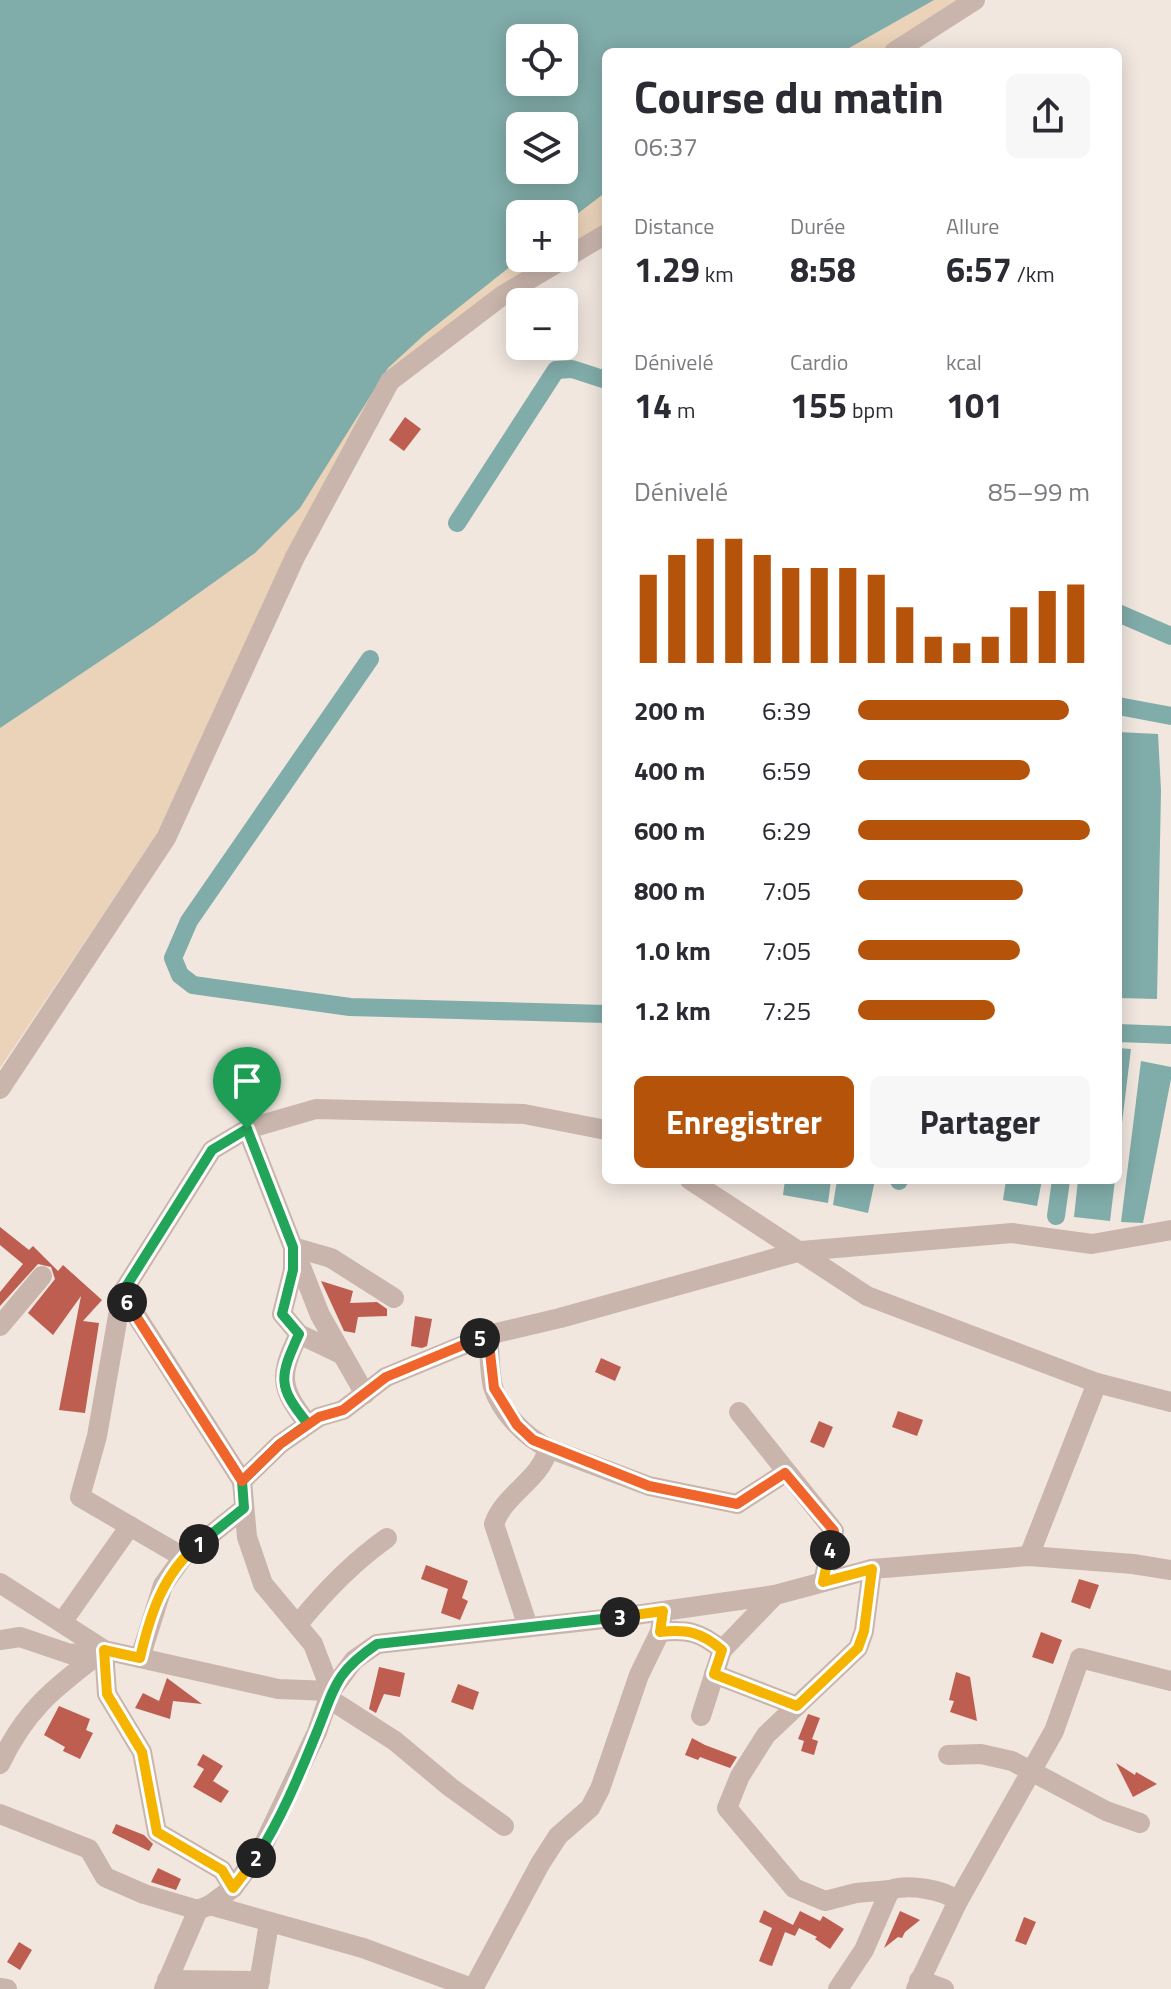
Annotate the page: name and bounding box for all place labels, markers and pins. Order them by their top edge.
pin [213,1047,281,1129]
pin: 6 [107,1282,147,1322]
pin: 5 [460,1318,500,1358]
pin: 1 [179,1524,219,1564]
pin: 4 [810,1530,850,1570]
pin: 3 [600,1597,640,1637]
pin: 2 [236,1838,276,1878]

